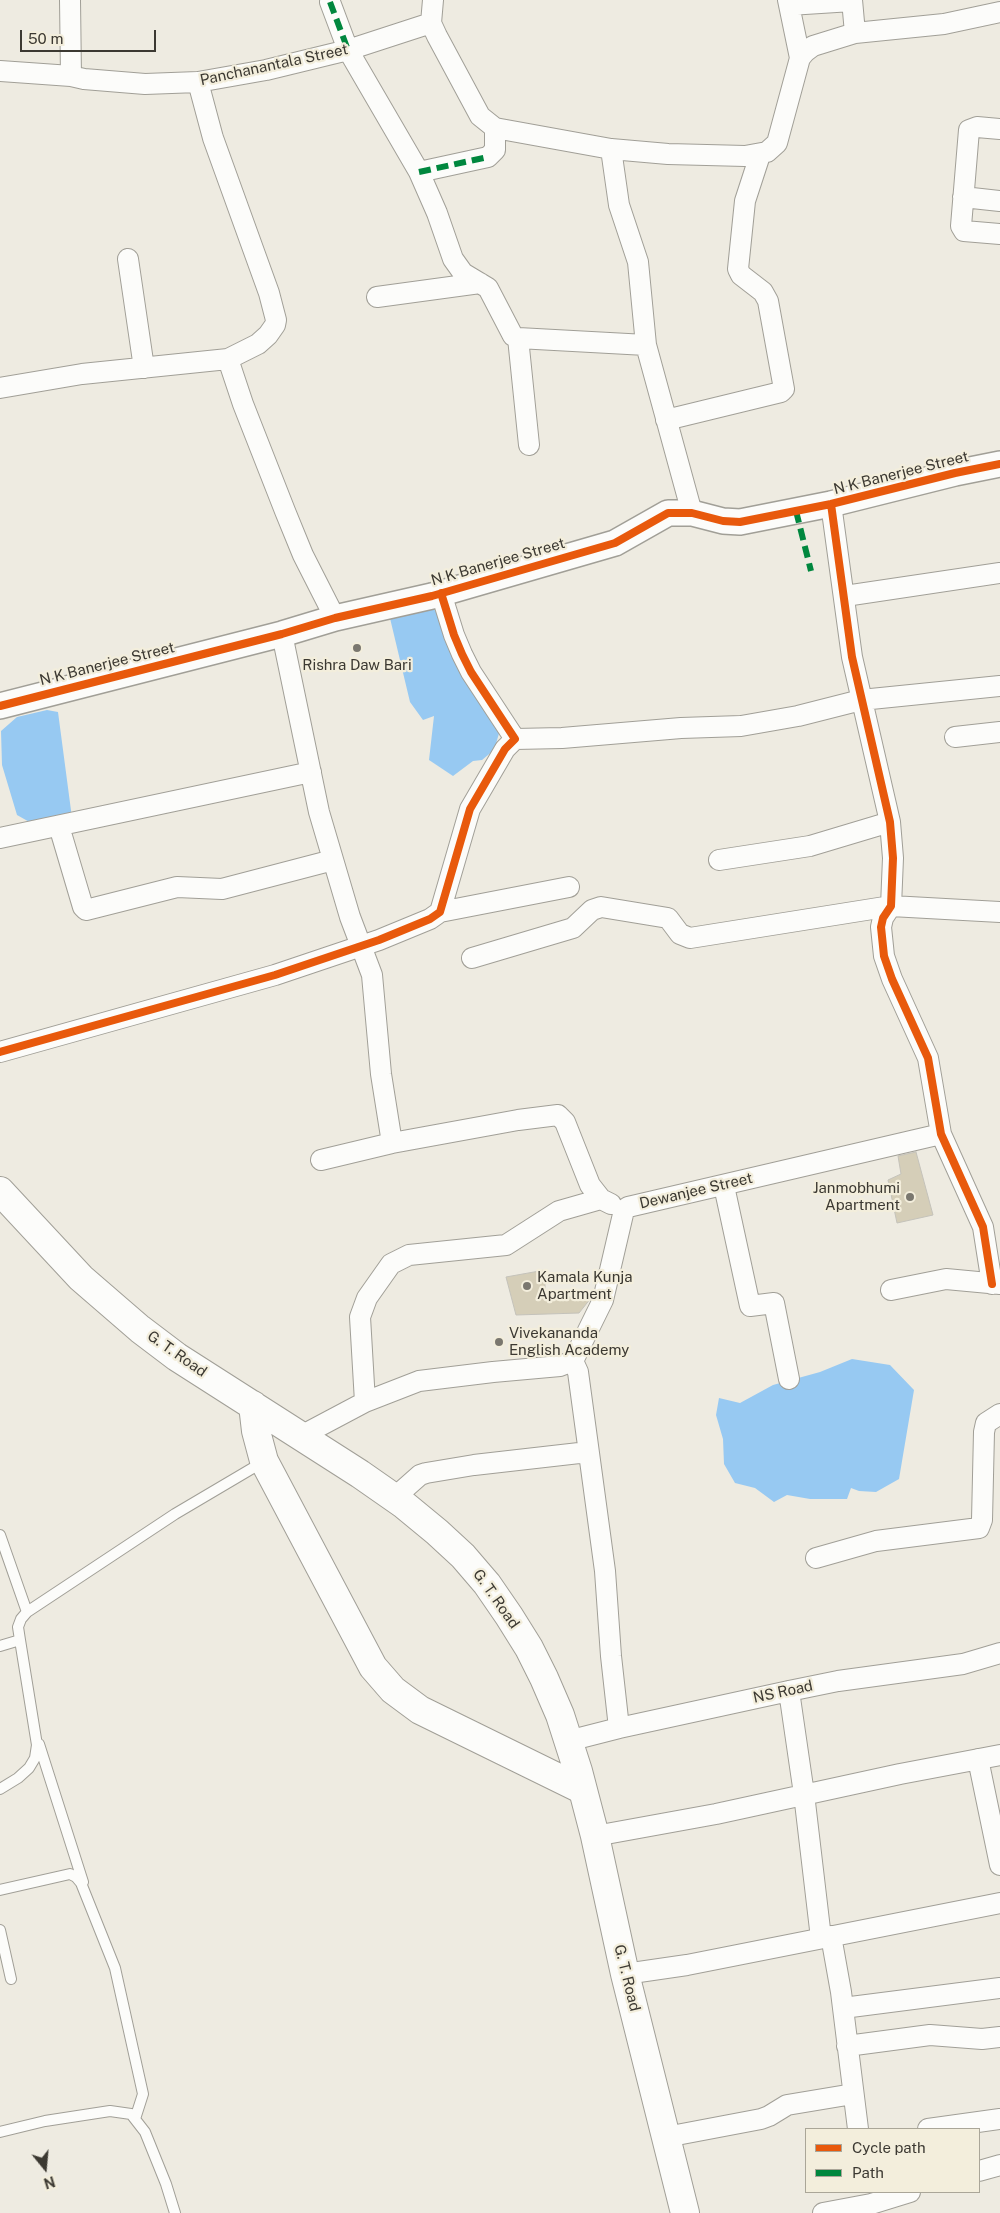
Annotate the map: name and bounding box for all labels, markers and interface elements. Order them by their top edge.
scale bar [22,20,159,52]
text: 50 m [28,30,63,47]
street label: Panchanantala Street [198,41,350,89]
street label: N K Banerjee Street [832,448,970,498]
street label: N K Banerjee Street [429,534,567,590]
street label: N K Banerjee Street [38,639,176,689]
marker: Rishra Daw Bari [351,642,363,654]
place label: Rishra Daw Bari [302,656,412,674]
street label: Dewanjee Street [638,1169,754,1213]
place label: Janmobhumi Apartment [813,1179,900,1214]
marker: Janmobhumi Apartment [904,1191,916,1203]
place label: Kamala Kunja Apartment [537,1268,633,1303]
marker: Kamala Kunja Apartment [521,1280,533,1292]
place label: Vivekananda English Academy [509,1324,629,1359]
street label: G. T. Road [144,1327,210,1381]
marker: Vivekananda English Academy [493,1336,505,1348]
street label: G. T. Road [469,1566,523,1632]
street label: NS Road [752,1677,814,1707]
street label: G. T. Road [610,1943,644,2013]
legend [805,2128,980,2193]
text: Cycle path [852,2139,926,2156]
north arrow [20,2143,70,2193]
text: Path [852,2164,884,2181]
text: N [42,2173,57,2192]

